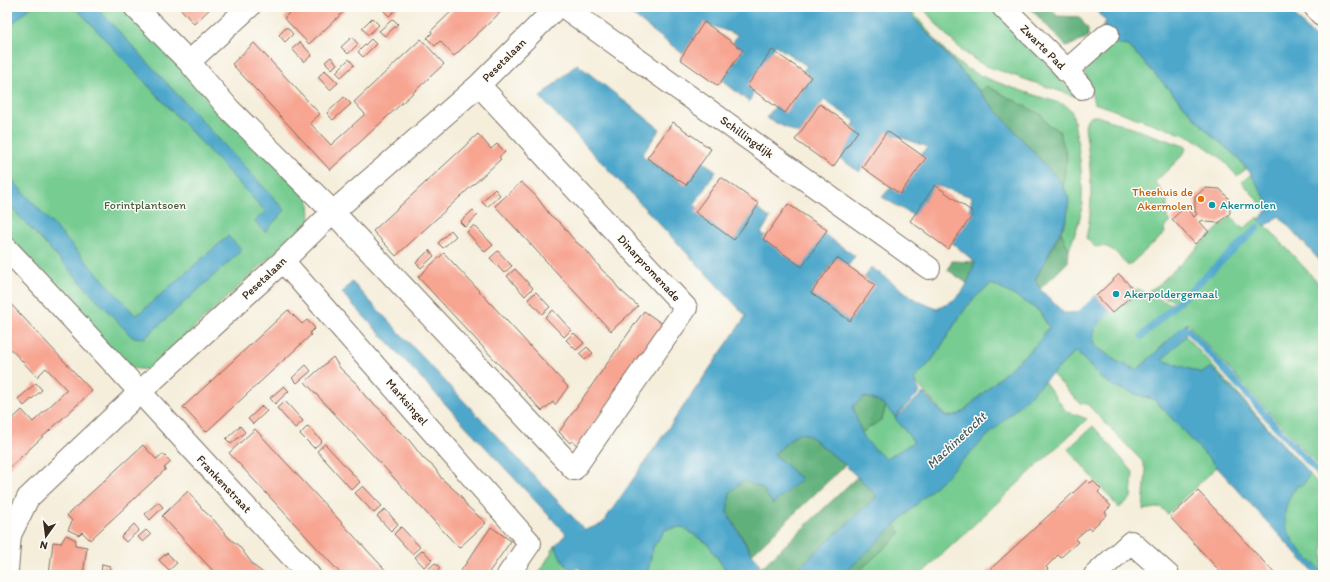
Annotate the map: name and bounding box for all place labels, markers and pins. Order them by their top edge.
place label: Theehuis de Akermolen [1132,185,1194,213]
marker: Theehuis de Akermolen [1196,194,1206,204]
place label: Akermolen [1220,198,1276,212]
marker: Akermolen [1207,200,1217,210]
place label: Akerpoldergemaal [1124,287,1219,301]
marker: Akerpoldergemaal [1111,289,1121,299]

